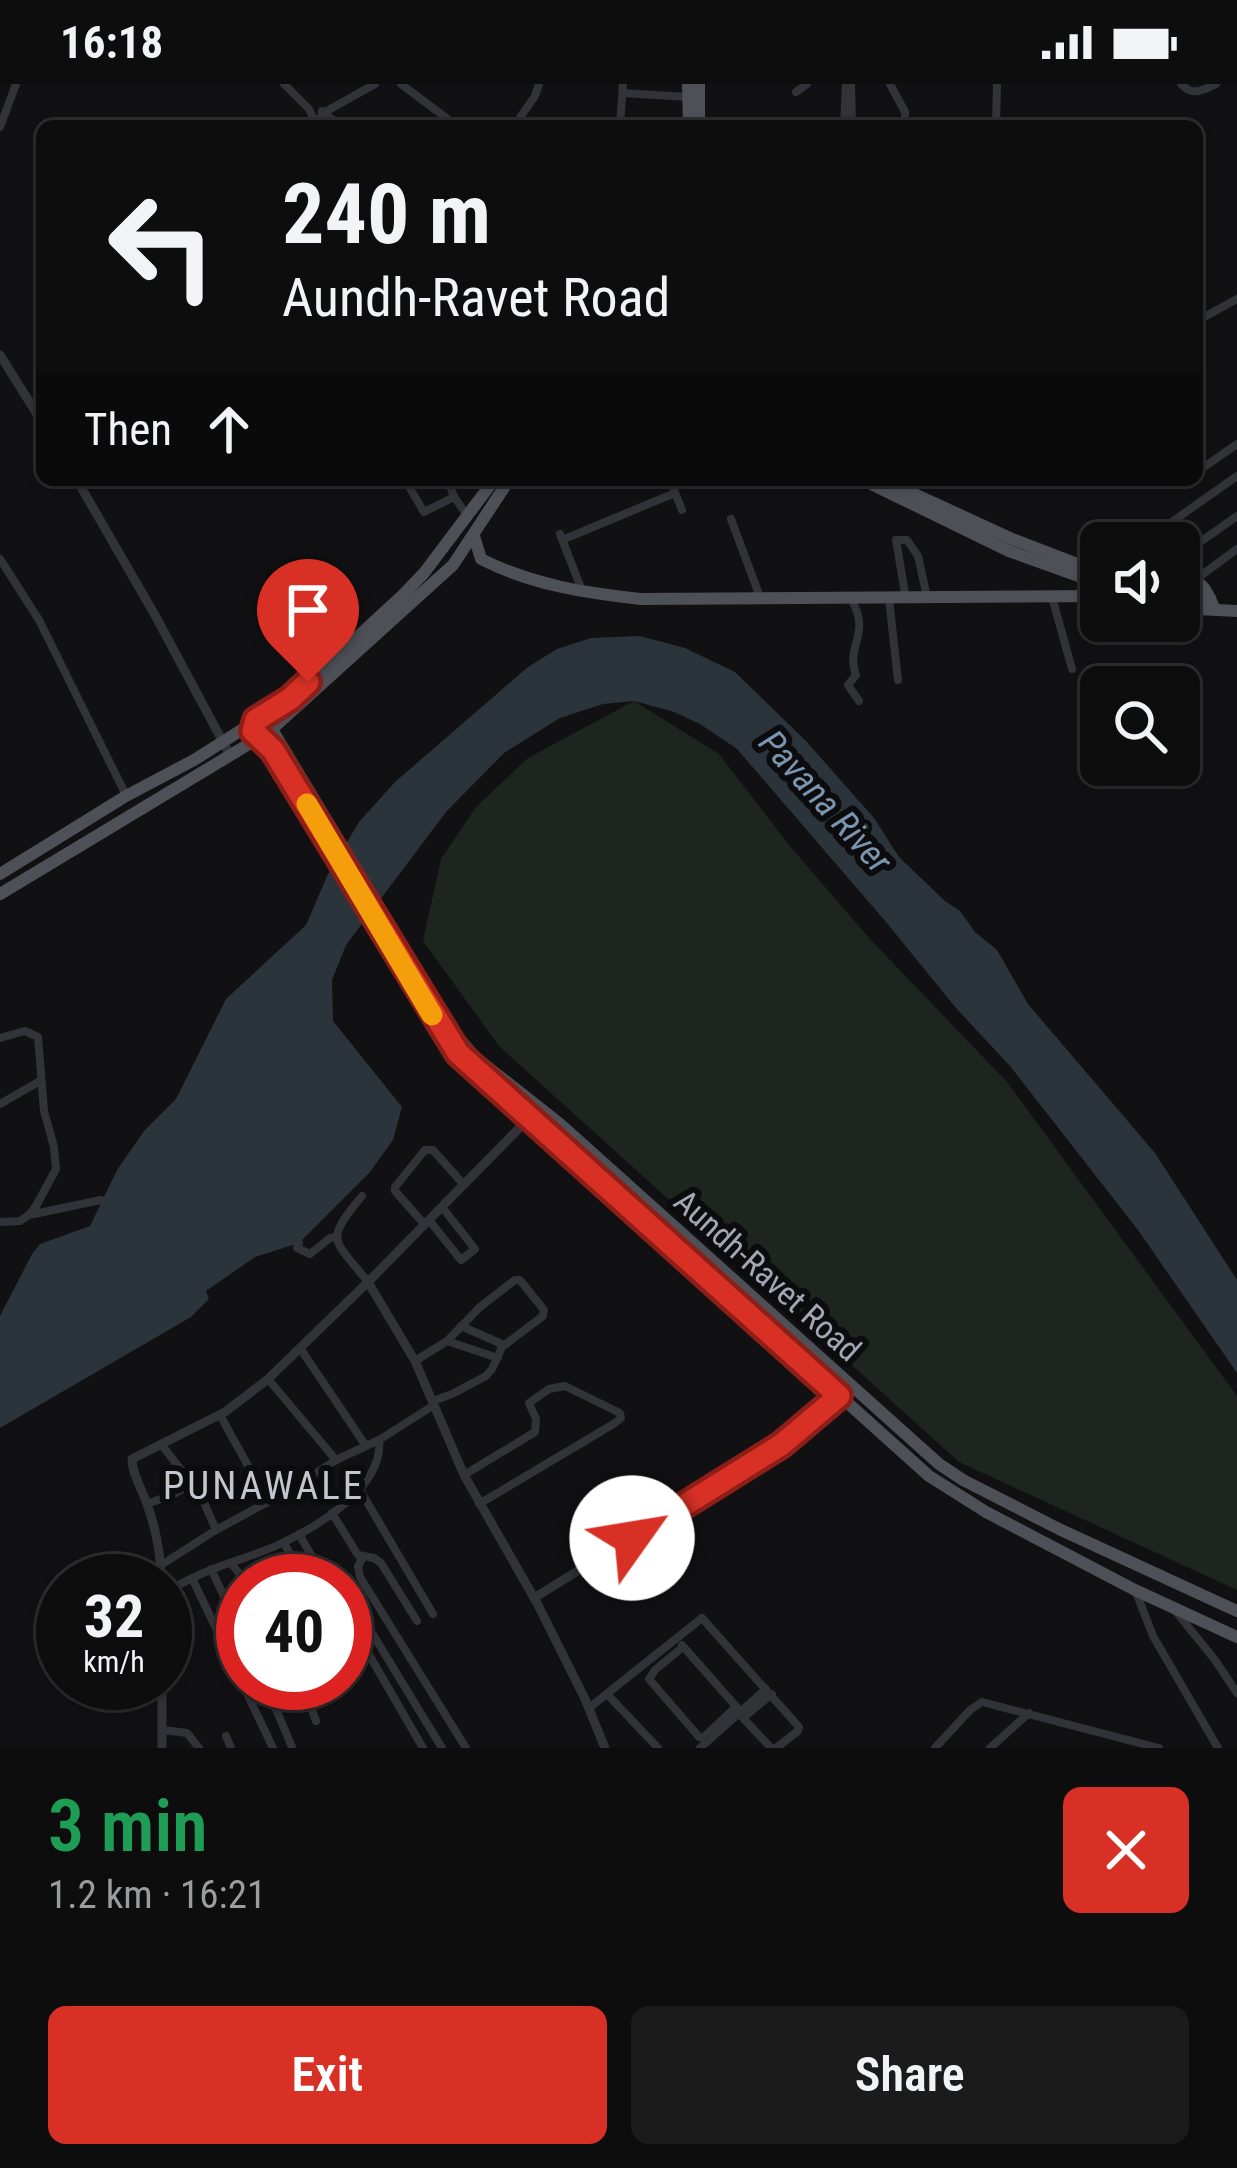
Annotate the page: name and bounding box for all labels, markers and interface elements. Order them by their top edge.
text: 16:18 [60,16,163,69]
text: 240 m [282,165,491,264]
icon: left [84,168,240,324]
text: Aundh-Ravet Road [282,266,670,329]
icon: ahead [196,396,262,462]
text: Then [84,403,172,456]
map controls [1080,522,1200,786]
button: sound [1080,522,1200,642]
pin [257,559,359,682]
icon: arrive [275,577,341,643]
button: search [1080,666,1200,786]
water label: Pavana River [750,722,901,883]
street label: Aundh-Ravet Road [666,1181,869,1369]
district label: PUNAWALE [163,1463,365,1509]
position arrow [569,1475,695,1601]
speed limit sign: 40 [216,1554,372,1710]
text: 32 [84,1581,144,1652]
text: km/h [83,1644,145,1679]
text: 3 min [48,1784,207,1869]
button: close [1063,1787,1189,1913]
text: 1.2 km · 16:21 [48,1872,266,1918]
button: Exit [48,2006,607,2144]
button: Share [631,2006,1189,2144]

